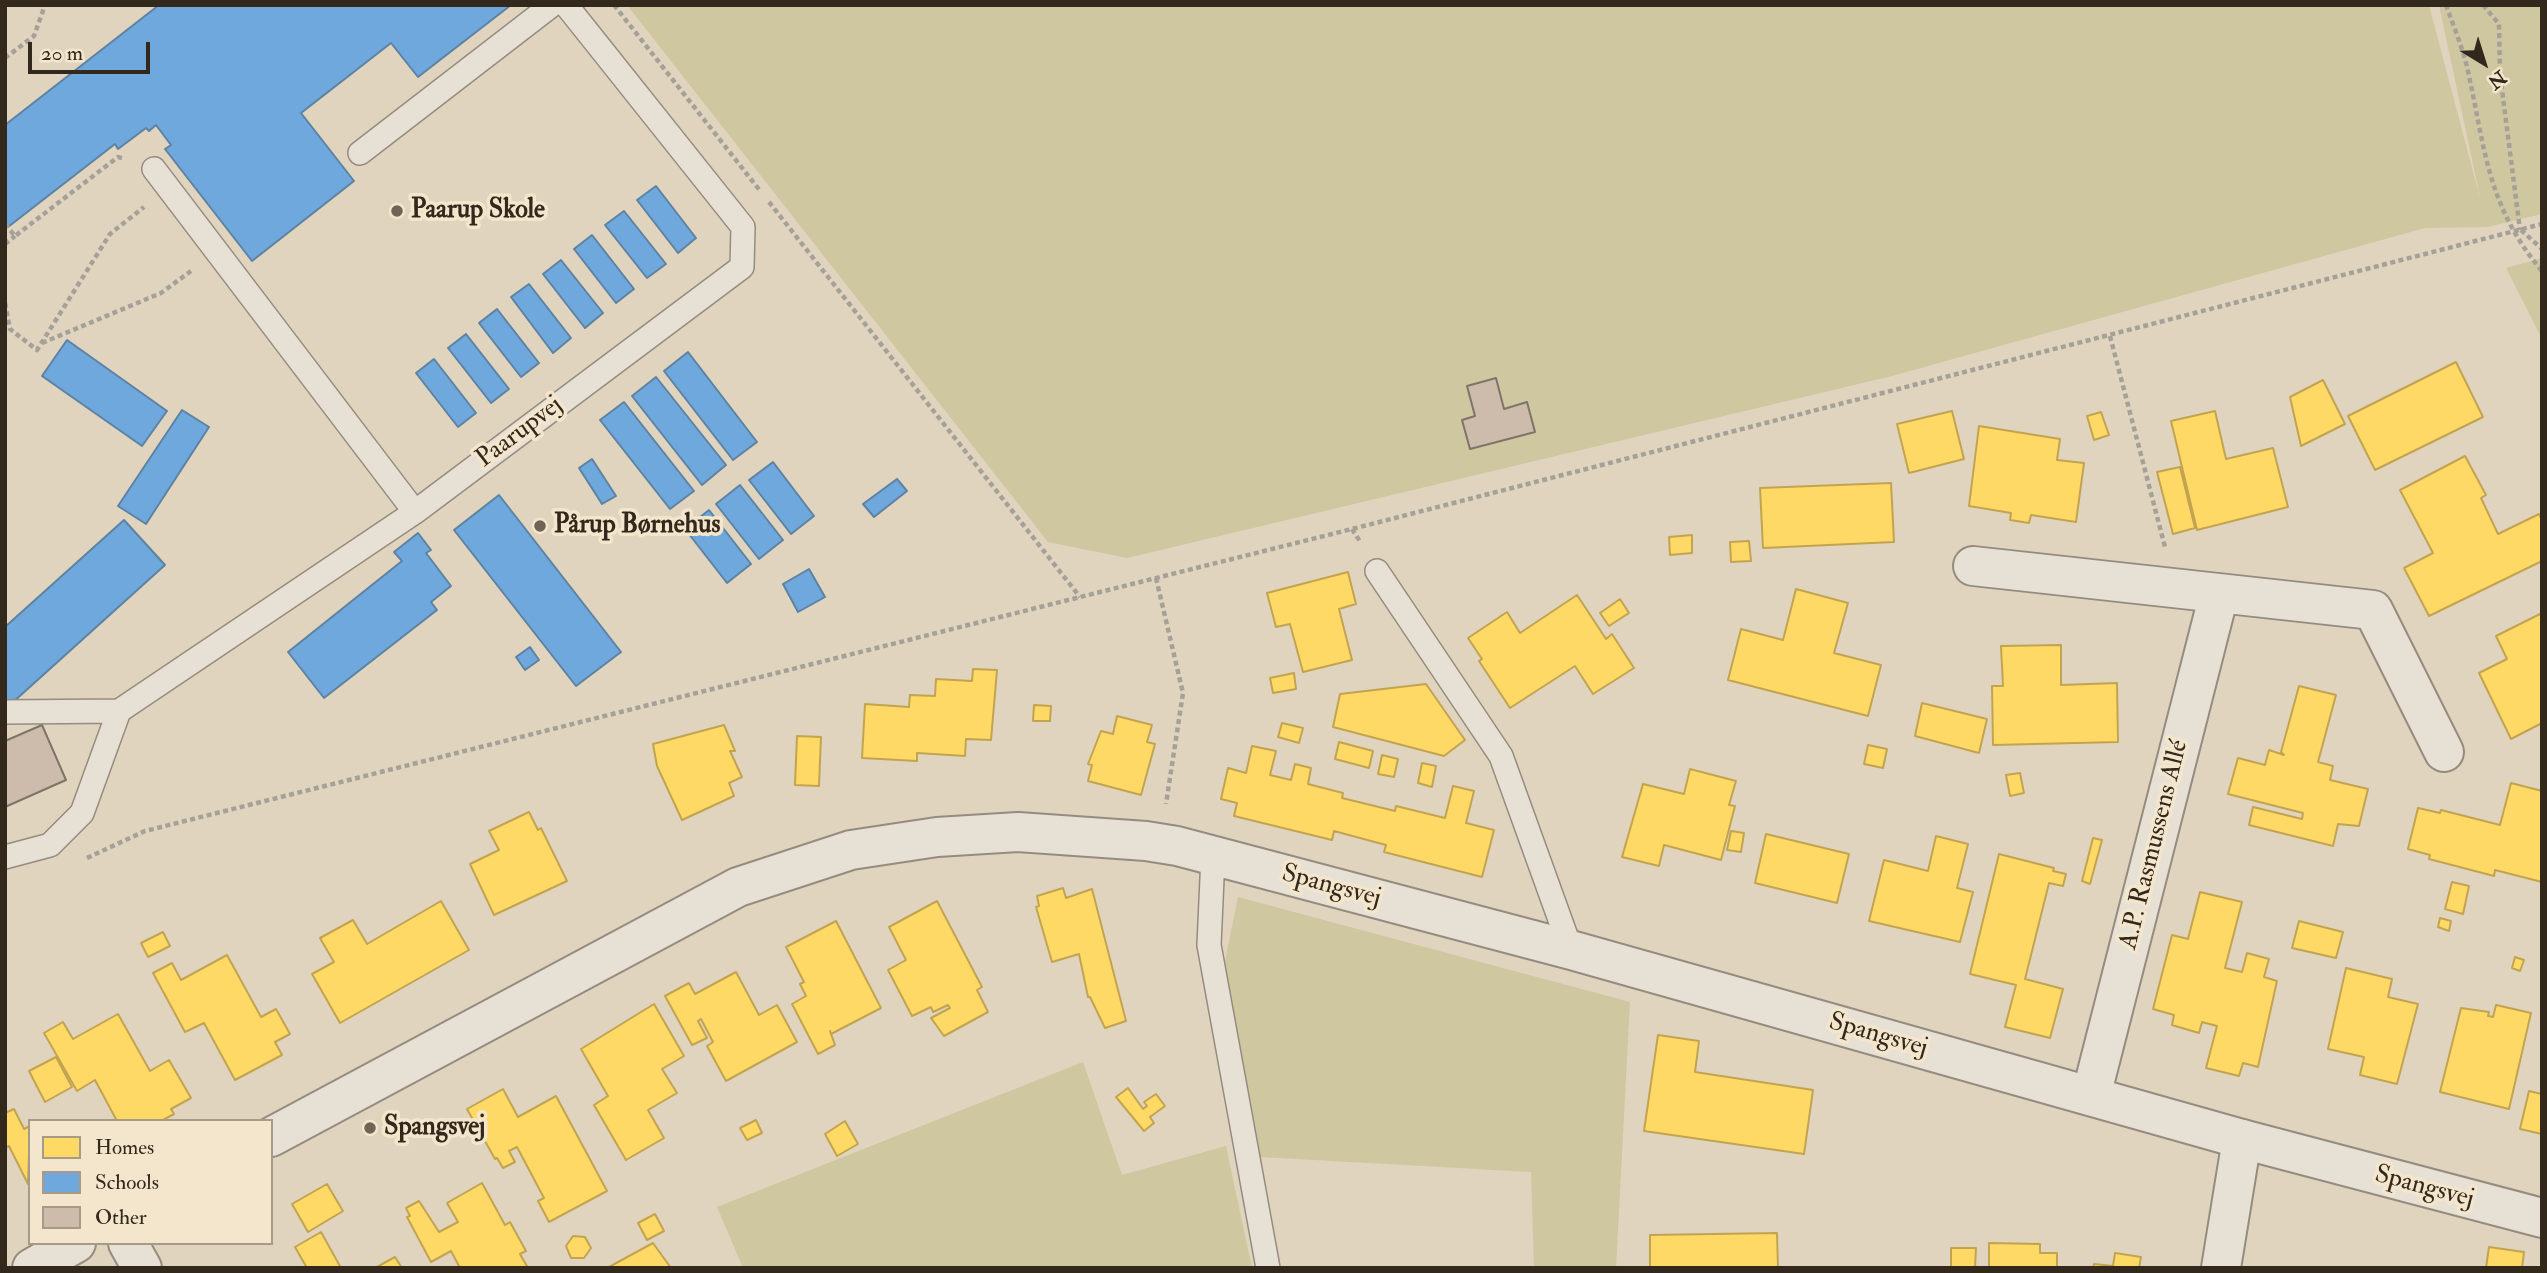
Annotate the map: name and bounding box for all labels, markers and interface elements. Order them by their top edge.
scale bar [32,28,154,72]
north arrow [2449,28,2519,98]
text: 20 m [41,40,83,67]
text: N [2483,65,2511,94]
place label: Paarup Skole [411,195,545,227]
marker: Paarup Skole [389,203,405,219]
street label: Paarupvej [471,390,569,476]
place label: Pårup Børnehus [554,510,720,542]
marker: Pårup Børnehus [532,518,548,534]
street label: A.P. Rasmussens Allé [2114,737,2196,953]
street label: Spangsvej [1278,859,1384,915]
street label: Spangsvej [1825,1007,1931,1065]
place label: Spangsvej [384,1112,485,1144]
legend [28,1119,273,1245]
marker: Spangsvej [362,1120,378,1136]
text: Homes [95,1134,154,1161]
street label: Spangsvej [2371,1160,2477,1216]
text: Schools [95,1169,159,1196]
text: Other [95,1204,147,1231]

